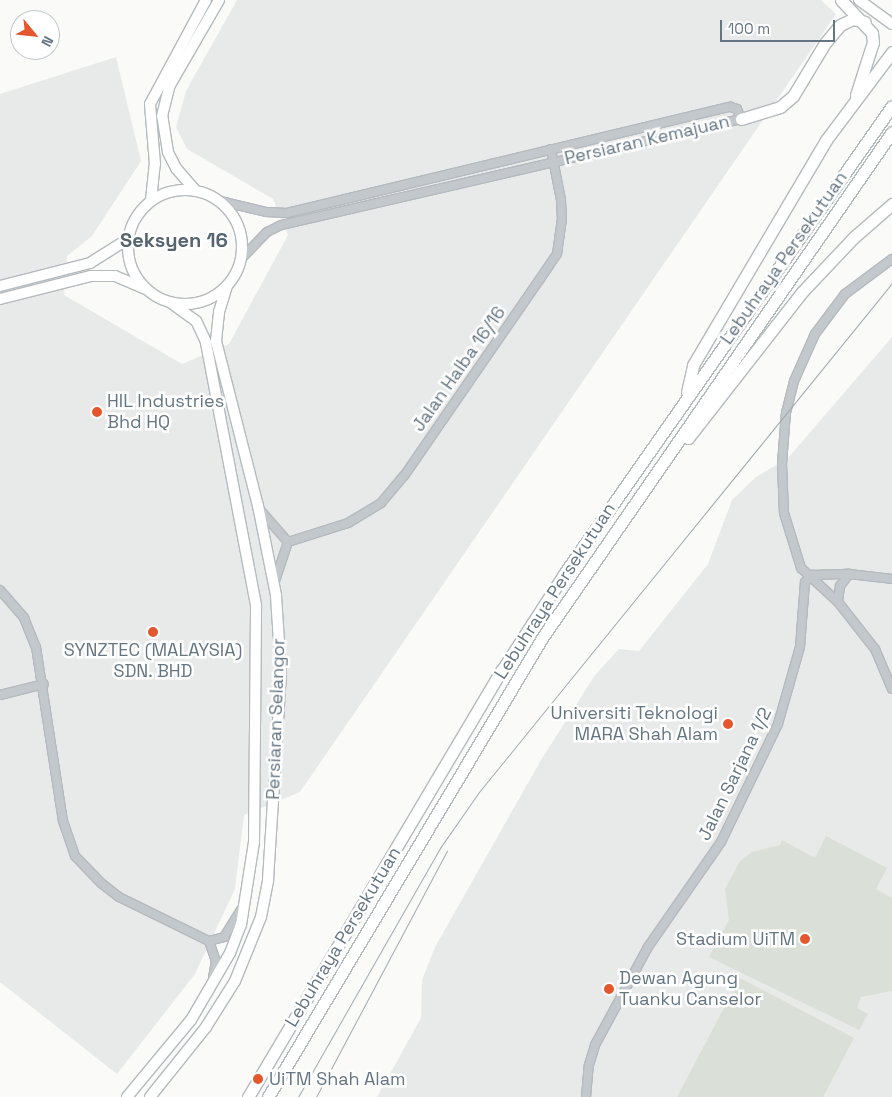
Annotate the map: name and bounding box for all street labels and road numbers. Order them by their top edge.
street label: Persiaran Kemajuan [562,111,732,169]
street label: Lebuhraya Persekutuan [716,167,852,349]
street label: Jalan Halba 16/16 [408,302,510,436]
street label: Lebuhraya Persekutuan [490,499,620,683]
street label: Persiaran Selangor [262,638,290,800]
street label: Jalan Sarjana 1/2 [694,704,776,844]
street label: Lebuhraya Persekutuan [281,843,405,1031]

